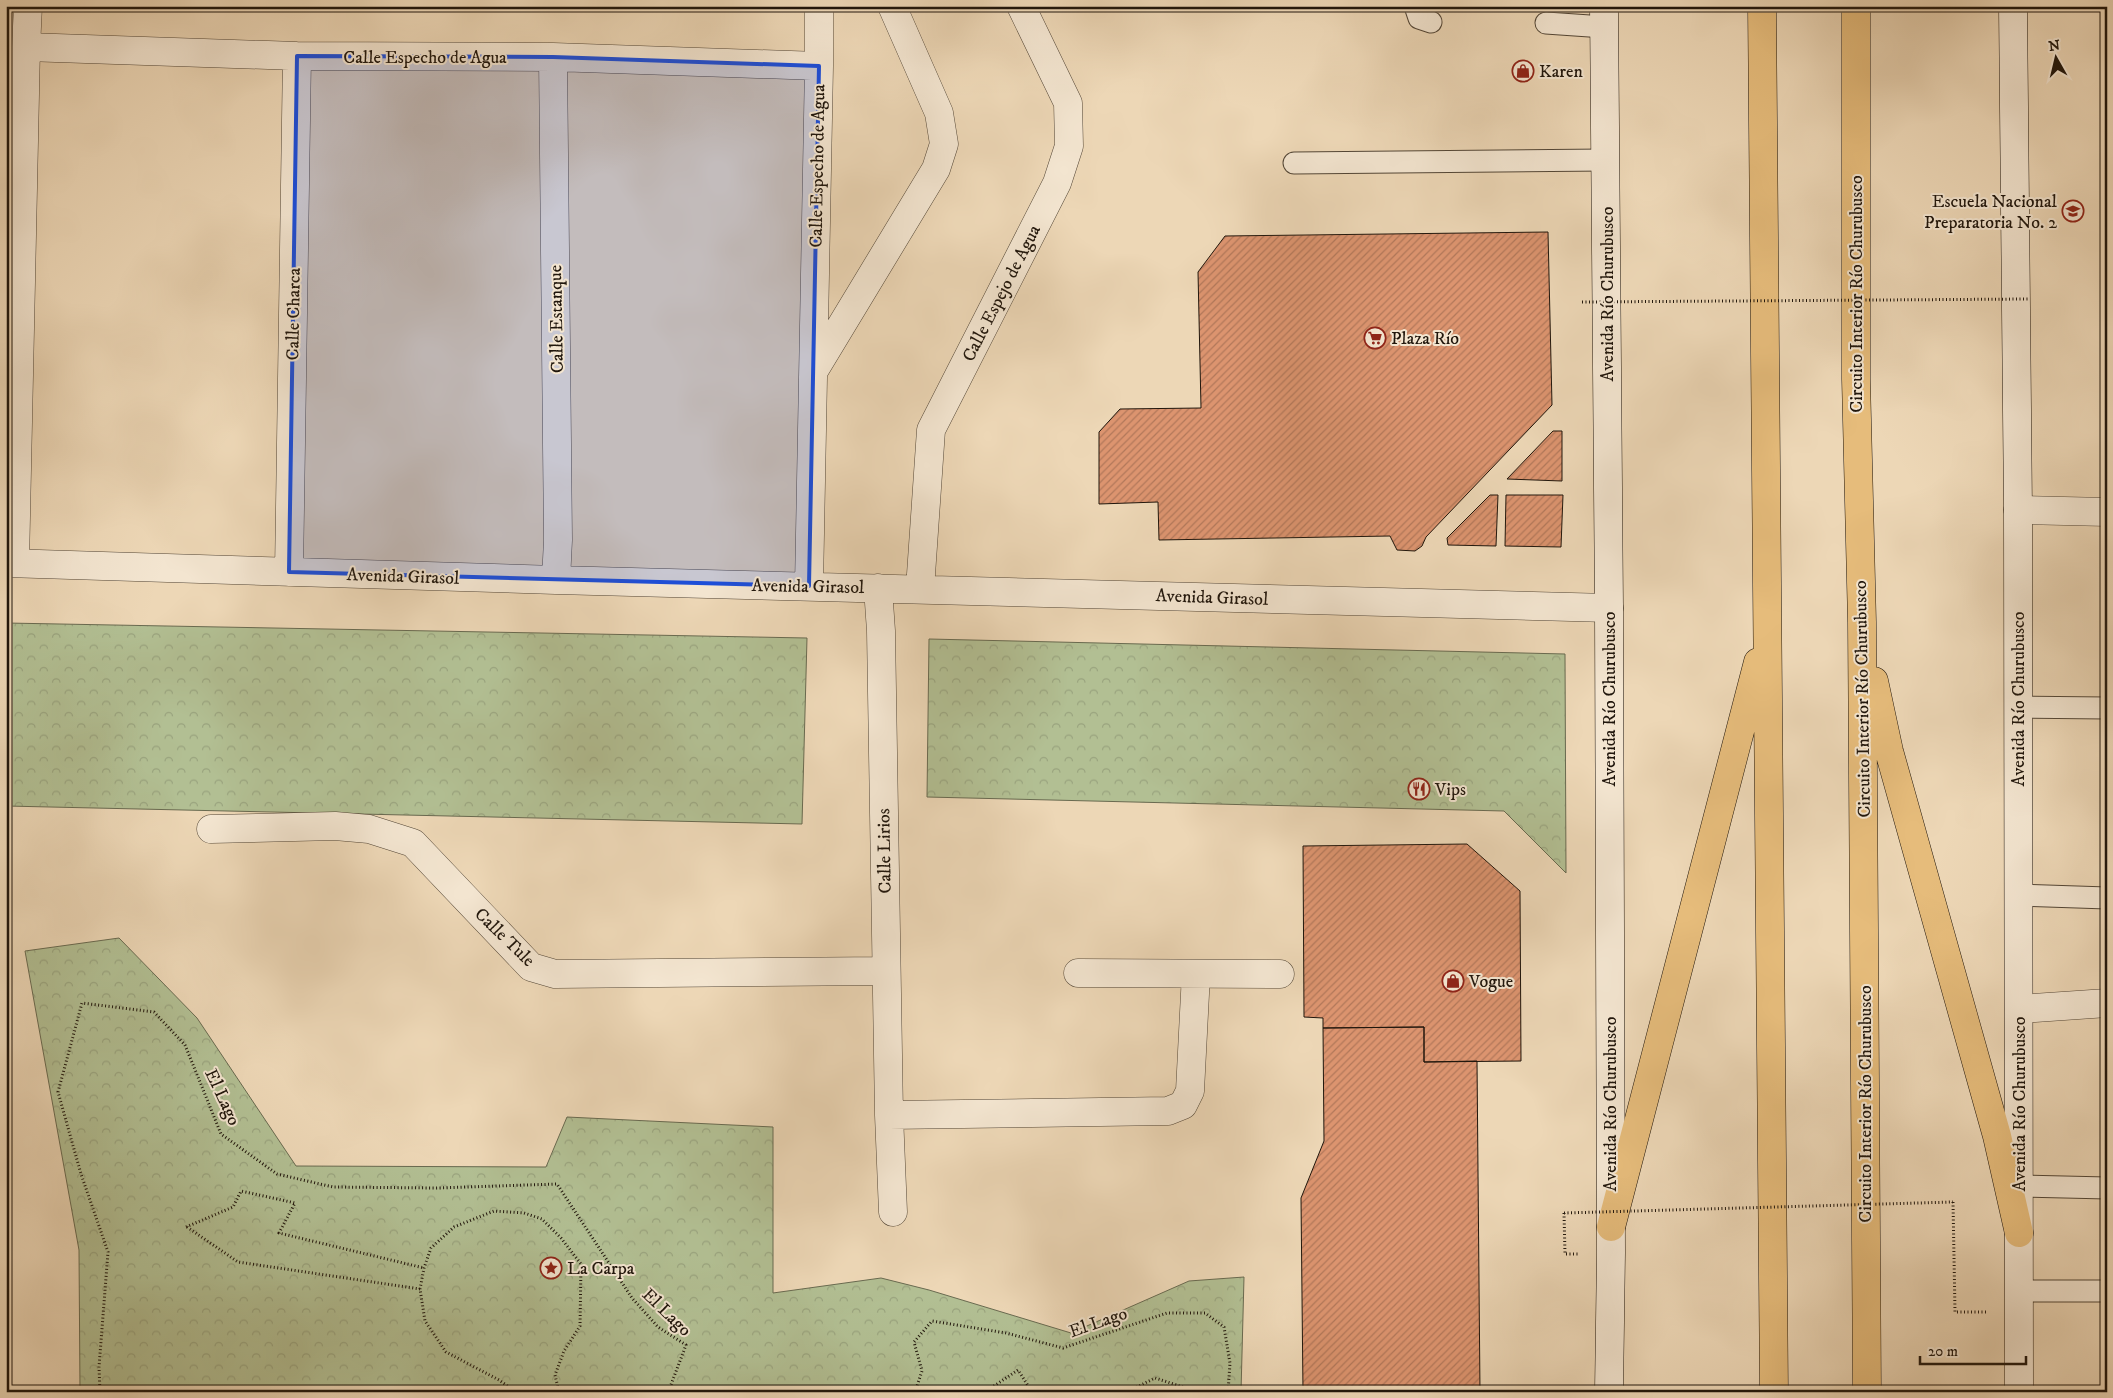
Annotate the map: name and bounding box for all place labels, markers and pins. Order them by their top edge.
shop icon: Karen [1511,59,1535,83]
place label: Karen [1539,61,1583,83]
place label: Escuela Nacional Preparatoria No. 2 [1924,191,2058,234]
school or university icon: Escuela Nacional Preparatoria No. 2 [2061,199,2085,223]
supermarket icon: Plaza Río [1363,326,1387,350]
place label: Plaza Río [1391,328,1459,350]
restaurant icon: Vips [1407,777,1431,801]
place label: Vips [1434,779,1466,801]
shop icon: Vogue [1441,969,1465,993]
place label: Vogue [1468,971,1513,993]
place icon: La Carpa [539,1256,563,1280]
place label: La Carpa [567,1258,635,1280]

